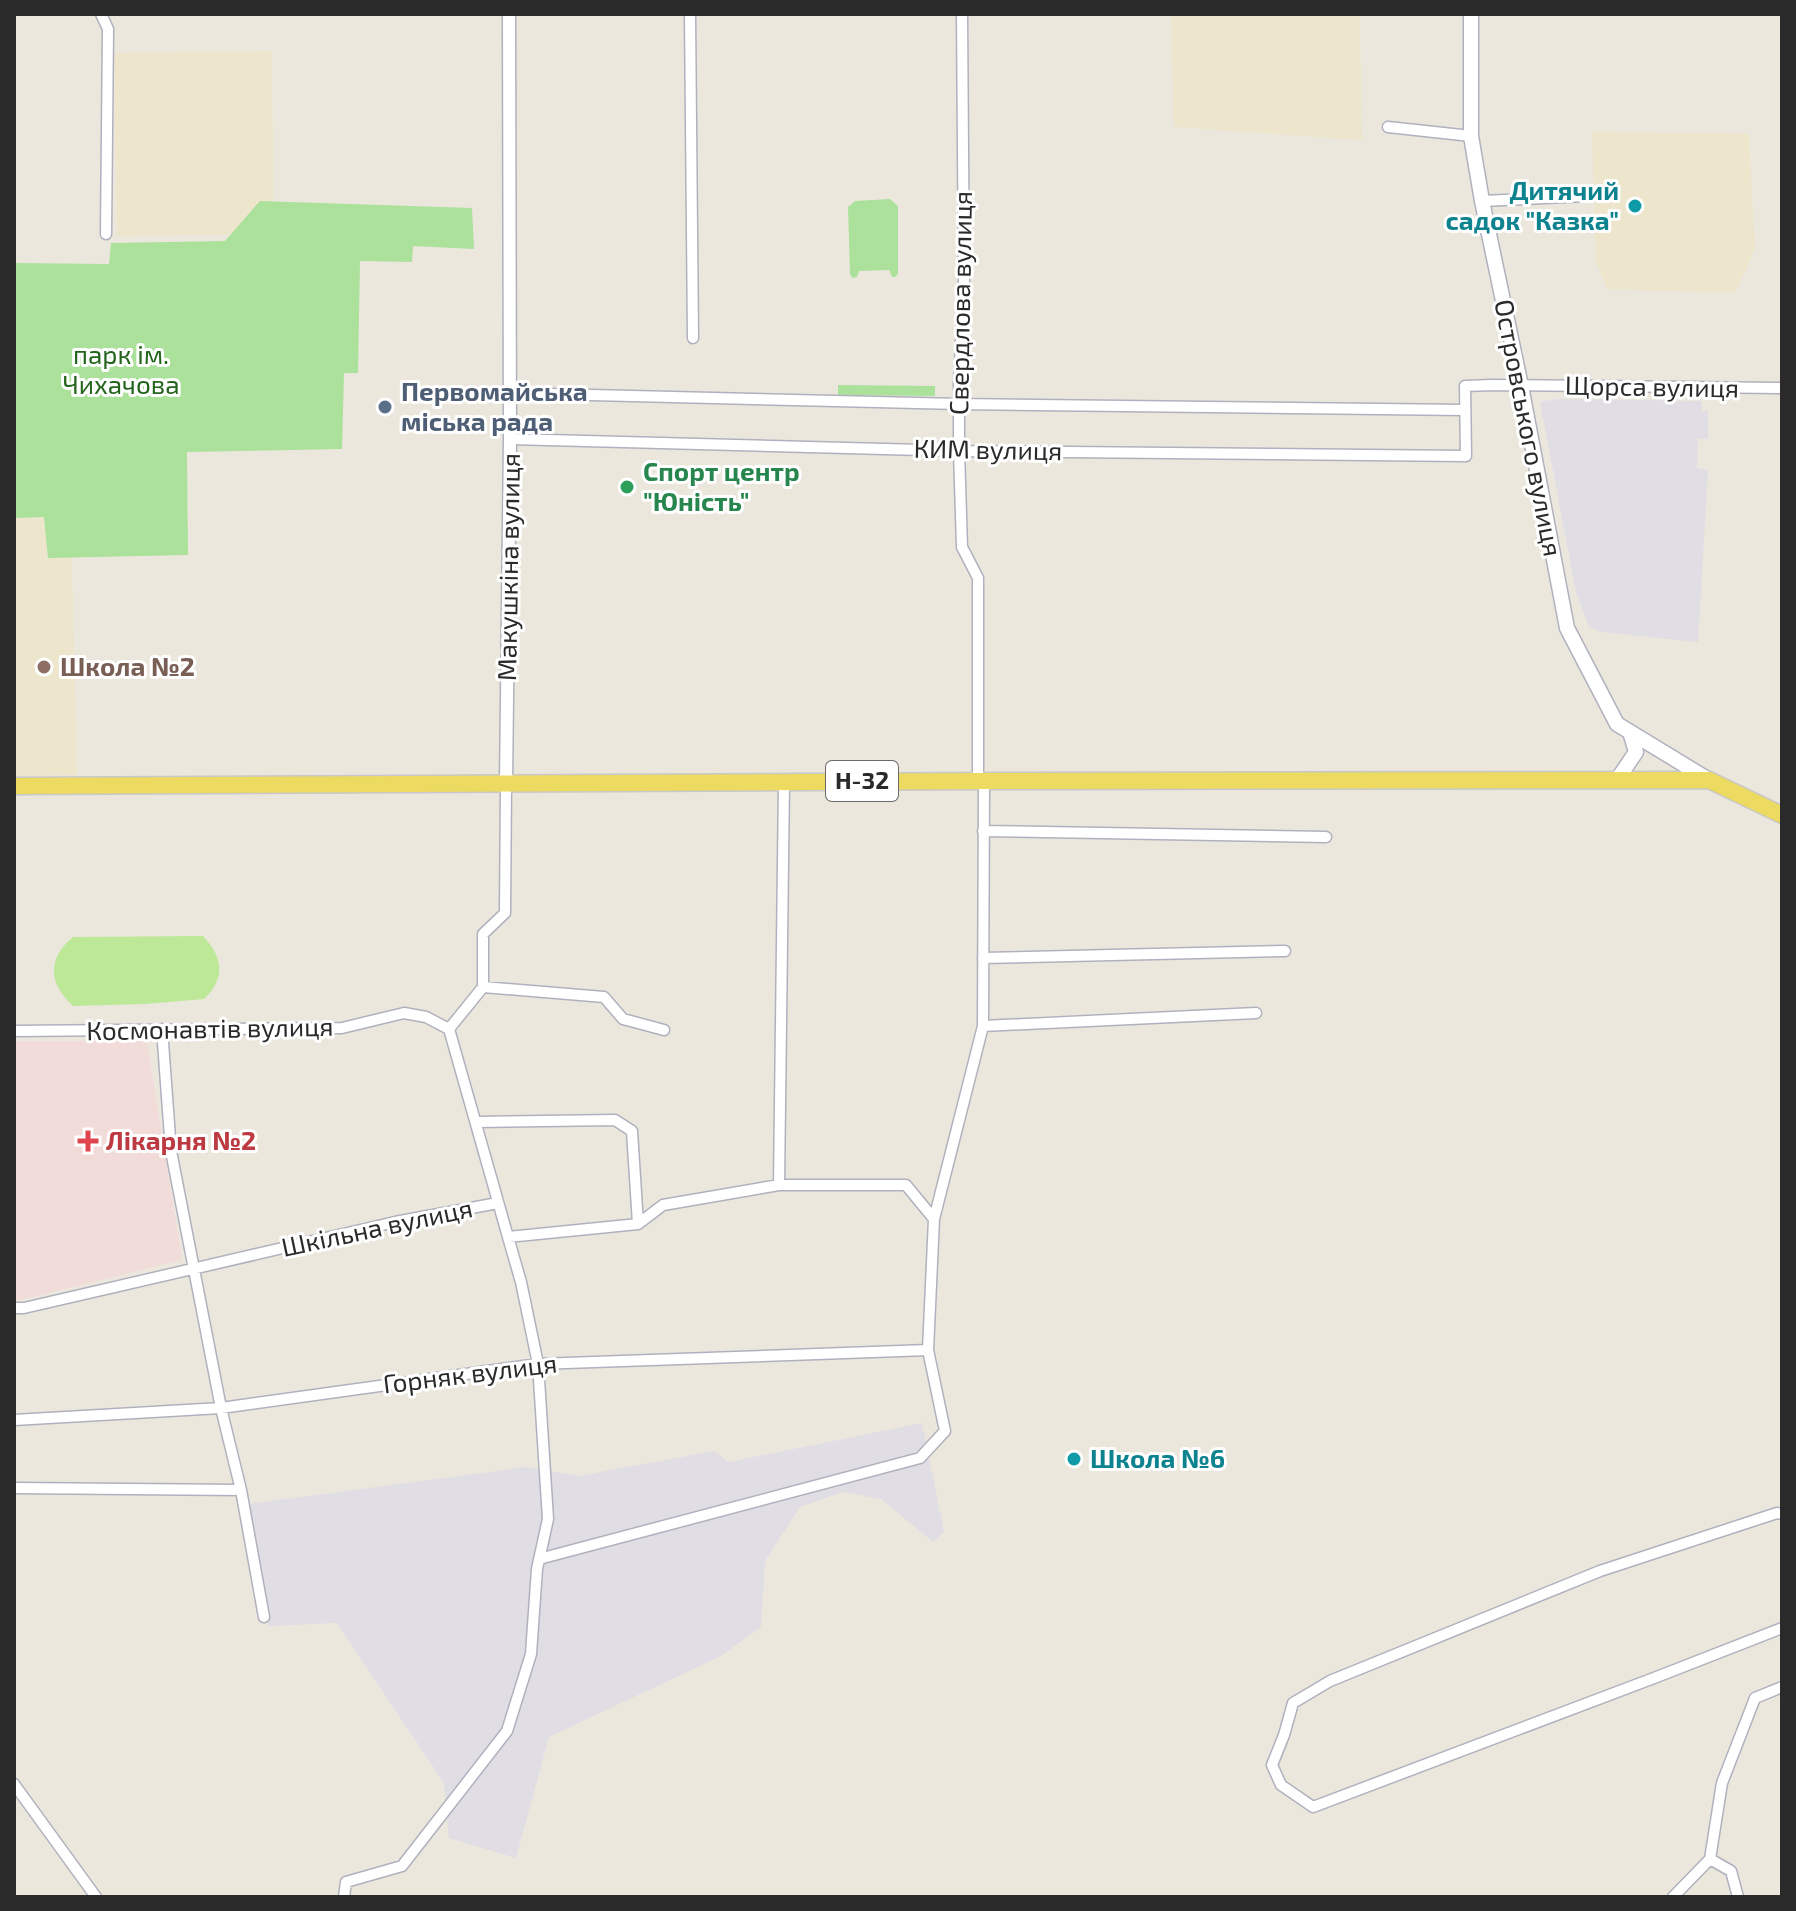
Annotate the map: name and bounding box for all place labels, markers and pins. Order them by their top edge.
place label: Дитячий садок "Казка" [1446,174,1619,235]
marker: Дитячий садок "Казка" [1626,197,1644,215]
place label: Первомайська міська рада [401,375,588,436]
marker: Первомайська міська рада [376,398,394,416]
place label: Спорт центр "Юність" [643,455,800,516]
marker: Спорт центр "Юність" [618,478,636,496]
place label: Школа №2 [60,650,195,681]
marker: Школа №2 [35,658,53,676]
place label: Лікарня №2 [106,1124,256,1155]
marker: Лікарня №2 [77,1130,99,1152]
place label: Школа №6 [1090,1442,1225,1473]
marker: Школа №6 [1065,1450,1083,1468]

